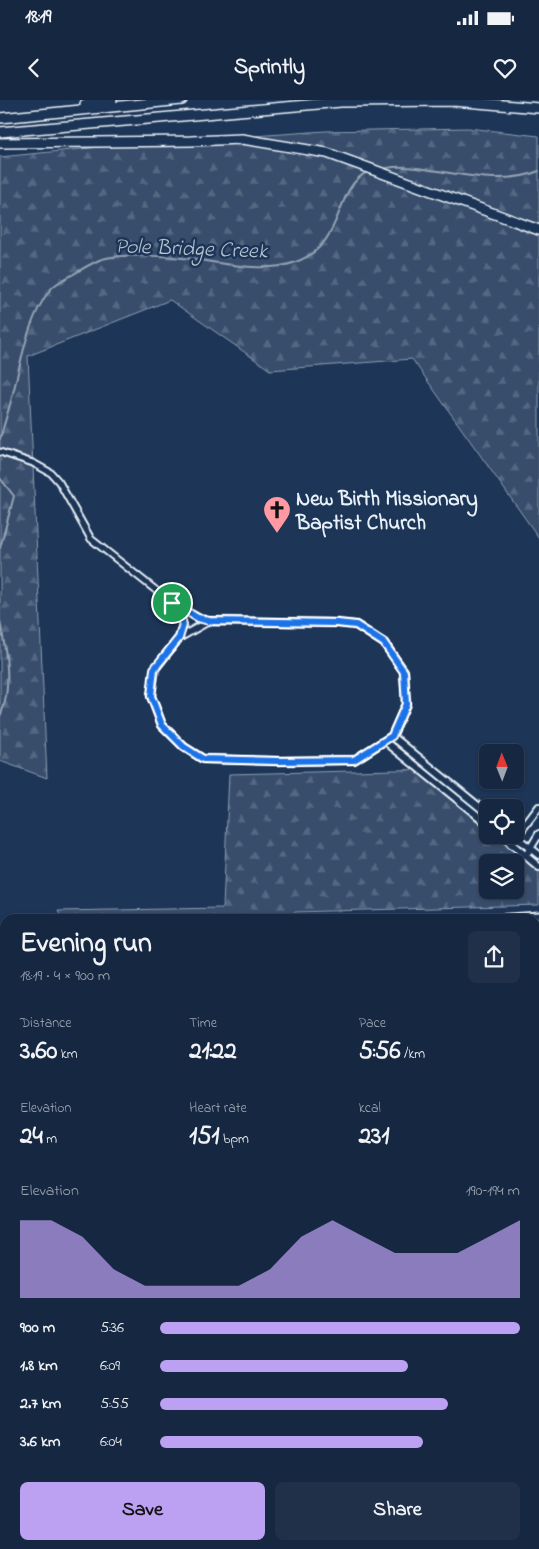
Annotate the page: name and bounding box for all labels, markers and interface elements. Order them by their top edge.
text: 18:19 [25,4,52,31]
text: Sprintly [234,52,305,84]
icon: back [20,54,48,82]
icon: heart [491,54,519,82]
water label: Pole Bridge Creek [114,231,269,269]
place label: New Birth Missionary Baptist Church [295,485,478,539]
church icon: New Birth Missionary Baptist Church [262,495,292,534]
pin [151,582,193,624]
icon: arrive [158,589,186,617]
north arrow [479,744,524,789]
map controls [479,744,524,899]
button: locate [479,799,524,844]
button: layers [479,854,524,899]
text: Evening run [20,924,152,965]
button: share [468,931,520,983]
text: 18:19 · 4 × 900 m [20,964,110,988]
text: Distance [20,1013,72,1034]
text: Time [189,1013,217,1034]
text: Pace [359,1013,386,1034]
text: 3.60 [20,1034,57,1070]
text: 21:22 [189,1034,237,1070]
text: 5:56 [359,1034,400,1070]
text: km [57,1044,78,1065]
text: /km [400,1044,425,1065]
text: Elevation [20,1098,71,1119]
text: Heart rate [189,1098,247,1119]
text: kcal [359,1098,381,1119]
text: 24 [20,1119,43,1155]
text: 151 [189,1119,220,1155]
text: 231 [359,1119,389,1155]
text: m [43,1129,57,1150]
text: bpm [220,1129,249,1150]
text: Elevation [20,1179,79,1203]
text: 190–194 m [466,1179,520,1203]
text: 900 m [20,1316,55,1340]
text: 5:36 [100,1316,124,1340]
text: 1.8 km [20,1354,58,1378]
text: 6:09 [100,1354,120,1378]
text: 2.7 km [20,1392,61,1416]
text: 5:55 [100,1392,129,1416]
text: 3.6 km [20,1430,60,1454]
text: 6:04 [100,1430,122,1454]
button: Save [20,1482,265,1540]
button: Share [275,1482,520,1540]

